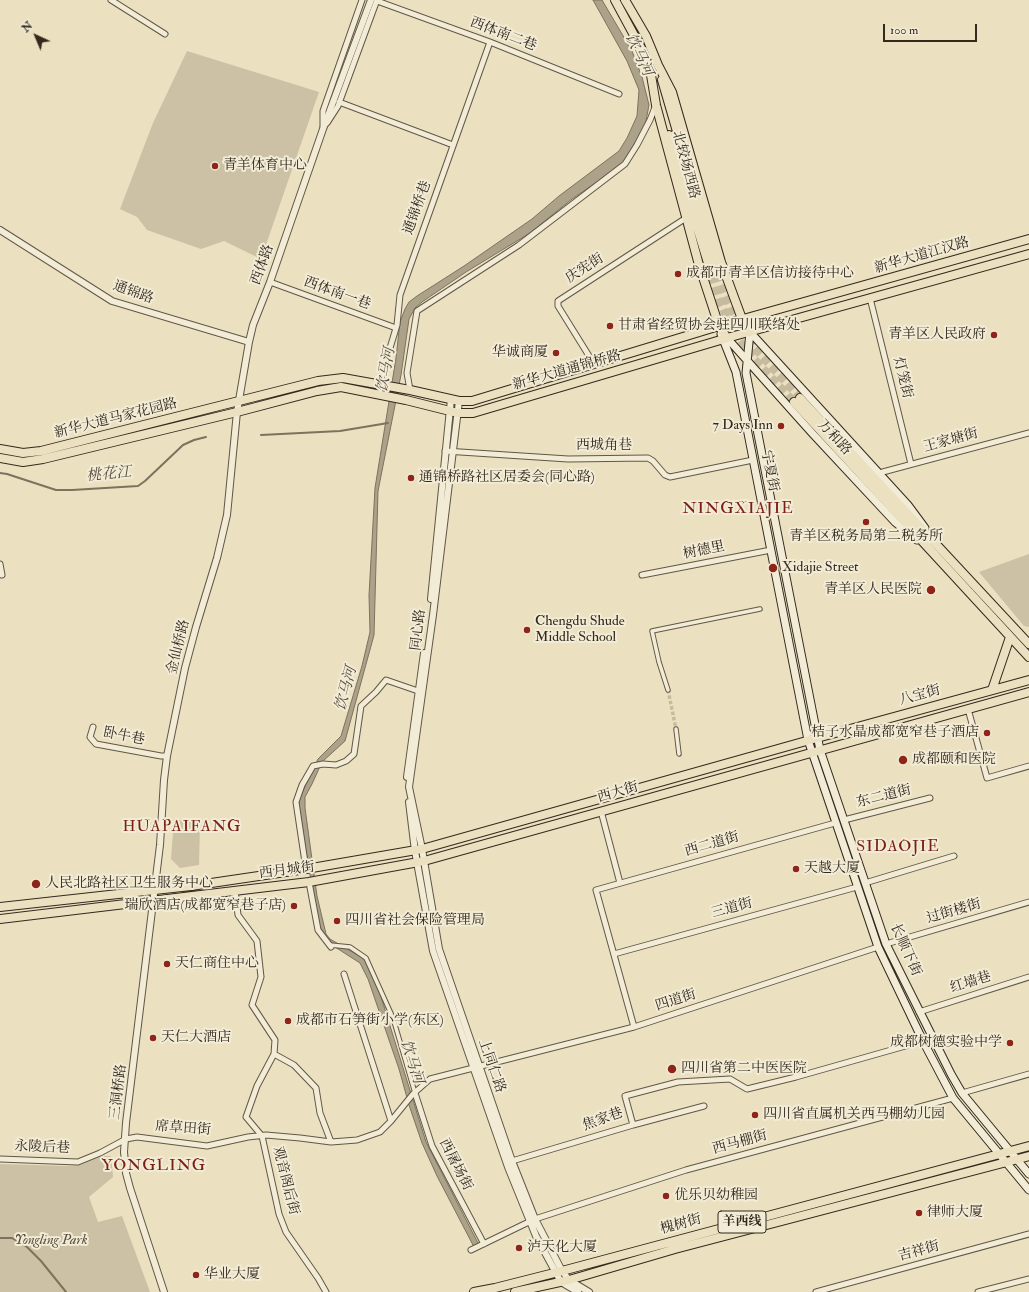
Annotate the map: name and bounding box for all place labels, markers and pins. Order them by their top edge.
place label: 青羊体育中心 [223,158,307,174]
marker: 青羊体育中心 [210,161,220,171]
place label: 成都市青羊区信访接待中心 [686,266,854,282]
marker: 成都市青羊区信访接待中心 [673,269,683,279]
place label: 甘肃省经贸协会驻四川联络处 [618,318,800,334]
marker: 甘肃省经贸协会驻四川联络处 [605,321,615,331]
place label: 青羊区人民政府 [888,327,986,343]
marker: 青羊区人民政府 [989,330,999,340]
place label: 华诚商厦 [492,345,548,361]
marker: 华诚商厦 [551,348,561,358]
place label: 7 Days Inn [713,418,773,434]
marker: 7 Days Inn [776,421,786,431]
place label: 通锦桥路社区居委会(同心路) [419,470,595,486]
marker: 通锦桥路社区居委会(同心路) [406,473,416,483]
marker: 青羊区税务局第二税务所 [861,517,871,527]
place label: 青羊区税务局第二税务所 [789,529,943,545]
place label: Xidajie Street [782,560,859,576]
marker: Xidajie Street [767,562,779,574]
place label: 青羊区人民医院 [824,582,922,598]
marker: 青羊区人民医院 [925,584,937,596]
place label: Chengdu Shude Middle School [535,614,625,646]
marker: Chengdu Shude Middle School [522,625,532,635]
place label: 桔子水晶成都宽窄巷子酒店 [811,725,979,741]
marker: 桔子水晶成都宽窄巷子酒店 [982,728,992,738]
place label: 成都颐和医院 [912,752,996,768]
marker: 成都颐和医院 [897,754,909,766]
place label: 天越大厦 [804,861,860,877]
marker: 天越大厦 [791,864,801,874]
place label: 人民北路社区卫生服务中心 [45,876,213,892]
marker: 人民北路社区卫生服务中心 [30,878,42,890]
place label: 瑞欣酒店(成都宽窄巷子店) [124,898,286,914]
marker: 瑞欣酒店(成都宽窄巷子店) [289,901,299,911]
place label: 四川省社会保险管理局 [345,913,485,929]
marker: 四川省社会保险管理局 [332,916,342,926]
place label: 天仁商住中心 [175,956,259,972]
marker: 天仁商住中心 [162,959,172,969]
place label: 成都市石笋街小学(东区) [296,1013,444,1029]
marker: 成都市石笋街小学(东区) [283,1016,293,1026]
place label: 天仁大酒店 [161,1030,231,1046]
marker: 天仁大酒店 [148,1033,158,1043]
place label: 成都树德实验中学 [890,1035,1002,1051]
marker: 成都树德实验中学 [1005,1038,1015,1048]
place label: 四川省第二中医医院 [681,1061,807,1077]
marker: 四川省第二中医医院 [666,1063,678,1075]
place label: 四川省直属机关西马棚幼儿园 [763,1107,945,1123]
marker: 四川省直属机关西马棚幼儿园 [750,1110,760,1120]
place label: 优乐贝幼稚园 [674,1188,758,1204]
marker: 优乐贝幼稚园 [661,1191,671,1201]
place label: 律师大厦 [927,1205,983,1221]
marker: 律师大厦 [914,1208,924,1218]
place label: 泸天化大厦 [527,1240,597,1256]
marker: 泸天化大厦 [514,1243,524,1253]
place label: 华业大厦 [204,1267,260,1283]
marker: 华业大厦 [191,1270,201,1280]

